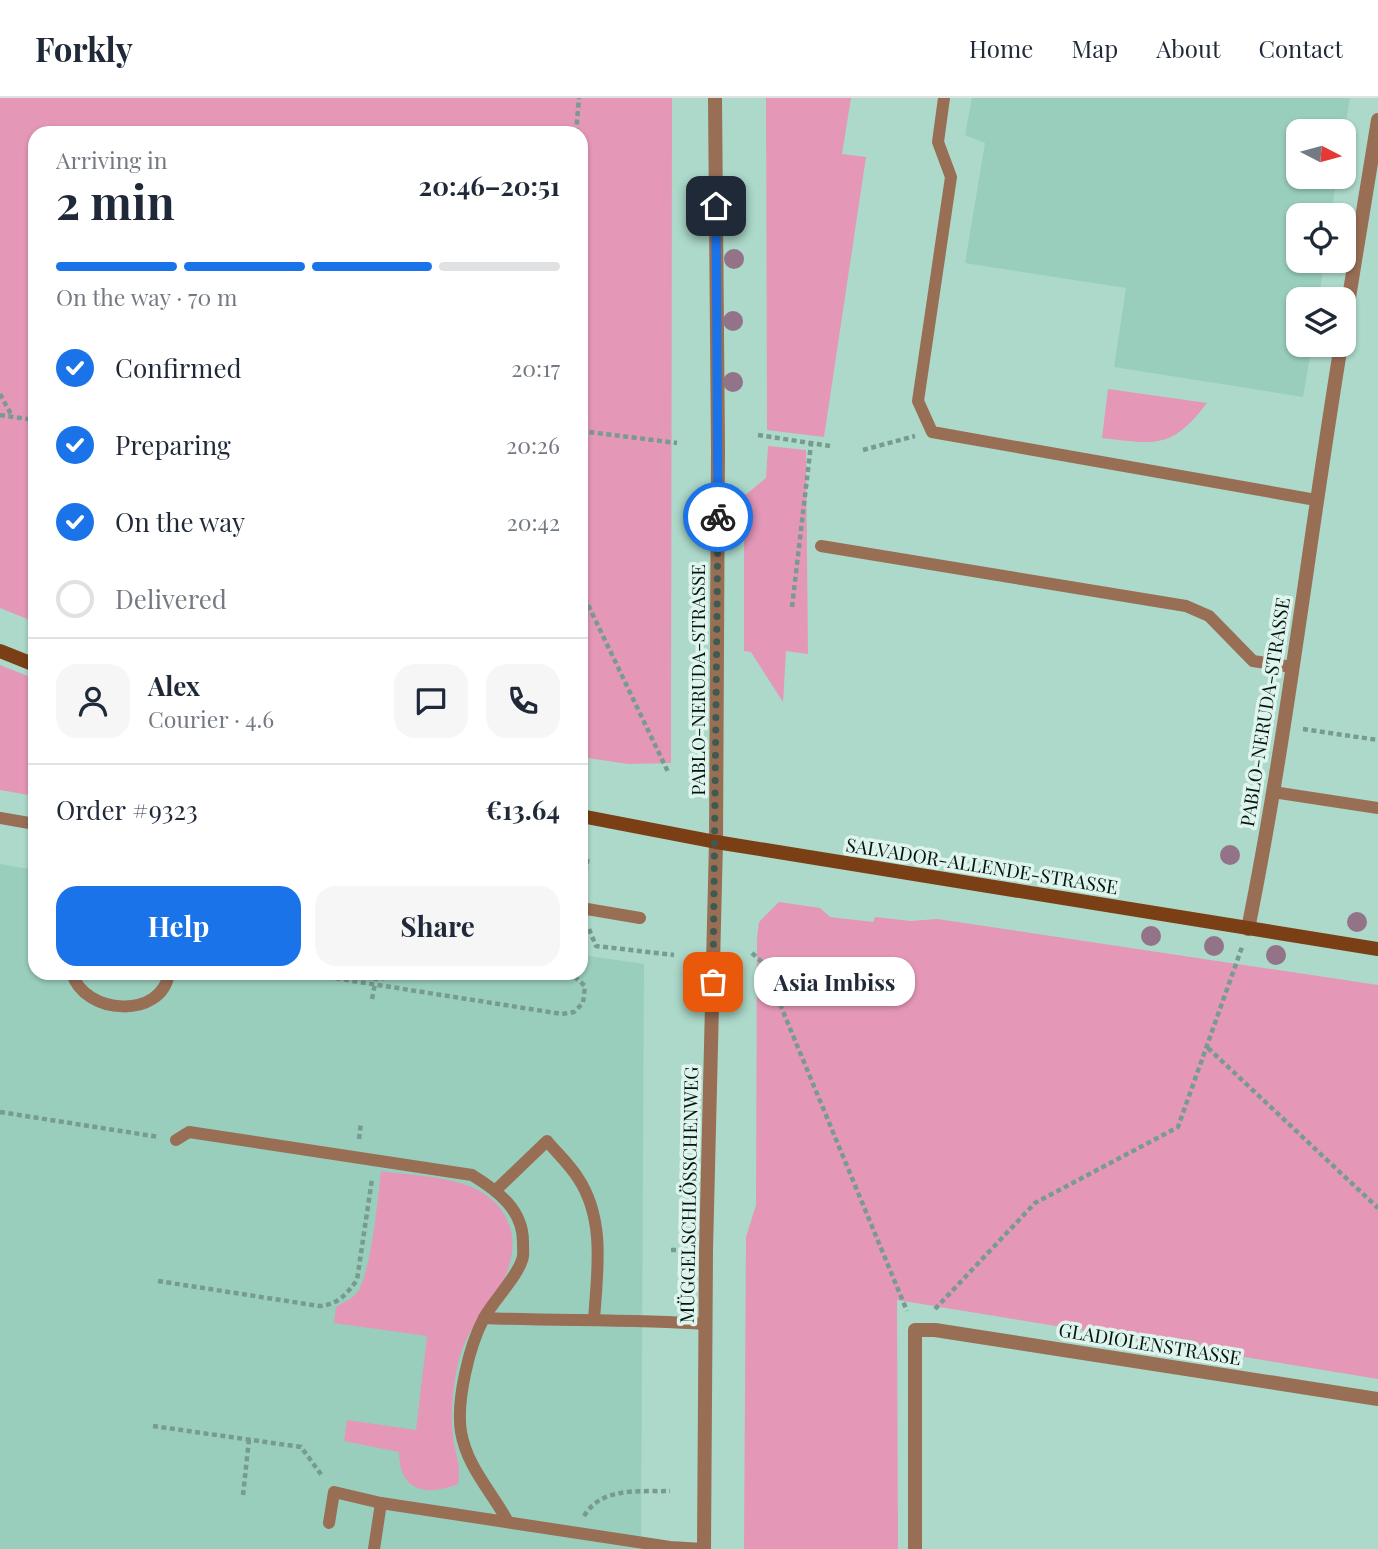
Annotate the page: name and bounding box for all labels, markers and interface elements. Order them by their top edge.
text: Forkly [35,26,133,70]
text: Home [969,32,1033,64]
text: Map [1071,32,1118,64]
text: About [1156,32,1220,64]
text: Contact [1258,32,1343,64]
north arrow [1286,119,1356,189]
map controls [1286,119,1356,357]
text: Arriving in [56,144,168,175]
text: 20:46–20:51 [419,168,560,203]
text: 2 min [56,170,175,232]
pin [686,176,746,236]
icon: home [697,187,735,225]
button: locate [1286,203,1356,273]
text: On the way · 70 m [56,281,237,312]
button: layers [1286,287,1356,357]
icon: check [56,349,94,387]
text: Confirmed [115,350,242,385]
text: 20:17 [511,352,560,383]
icon: check [56,426,94,464]
text: Preparing [115,427,231,462]
text: 20:26 [506,429,560,460]
courier [683,482,753,552]
icon: bike [699,498,737,536]
icon: check [56,503,94,541]
text: On the way [115,504,245,539]
text: 20:42 [507,506,560,537]
street label: PABLO-NERUDA-STRASSE [684,564,710,796]
text: Delivered [115,581,227,616]
street label: PABLO-NERUDA-STRASSE [1233,595,1295,828]
button: person [56,664,130,738]
button: chat [394,664,468,738]
button: phone [486,664,560,738]
text: Alex [148,668,200,703]
text: Courier · 4.6 [148,703,274,734]
text: Order #9323 [56,792,198,827]
text: €13.64 [486,792,560,827]
street label: SALVADOR-ALLENDE-STRASSE [844,831,1120,899]
button: Help [56,886,301,966]
button: Share [315,886,560,966]
pin [683,952,743,1012]
callout: Asia Imbiss [755,958,916,1006]
icon: bag [694,963,732,1001]
text: Asia Imbiss [774,966,895,997]
street label: MÜGGELSCHLÖSSCHENWEG [673,1066,703,1324]
street label: GLADIOLENSTRASSE [1057,1316,1243,1370]

